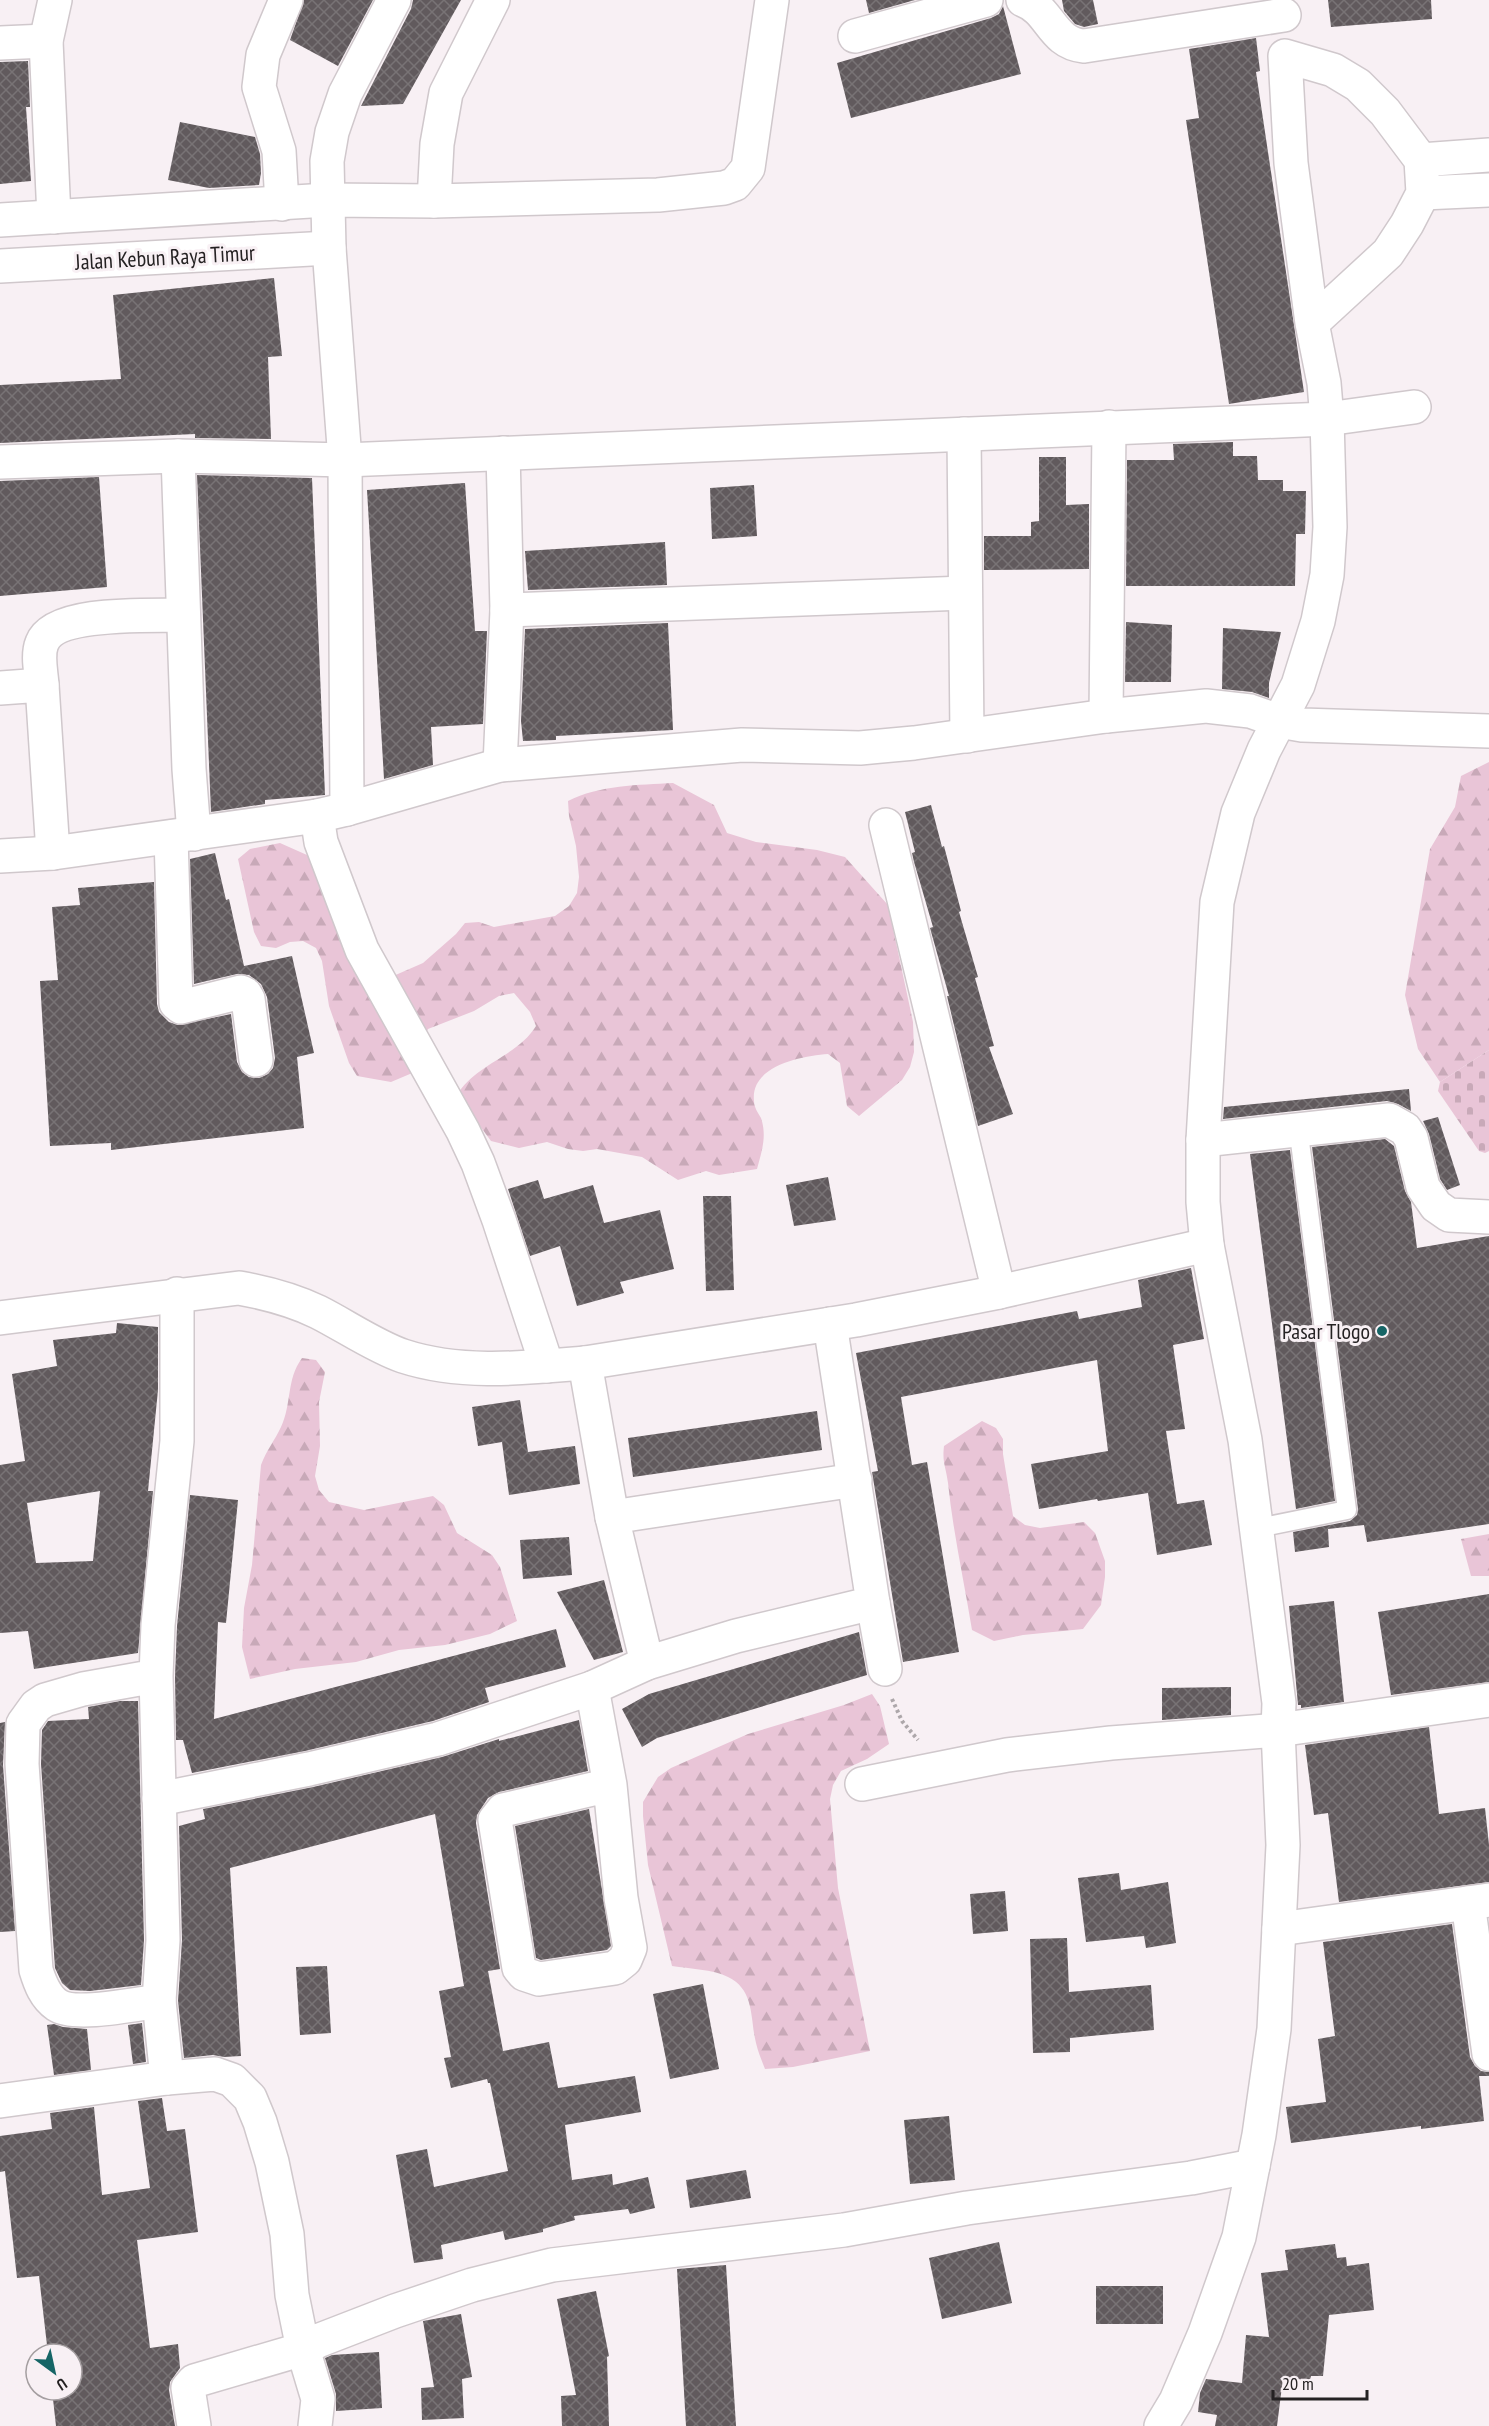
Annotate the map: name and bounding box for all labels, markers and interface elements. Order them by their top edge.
street label: Jalan Kebun Raya Timur [73,238,256,276]
place label: Pasar Tlogo [1282,1317,1370,1345]
marker: Pasar Tlogo [1375,1324,1389,1338]
north arrow [24,2342,84,2402]
scale bar [1273,2363,1368,2401]
text: 20 m [1282,2372,1314,2395]
text: U [53,2374,71,2395]

